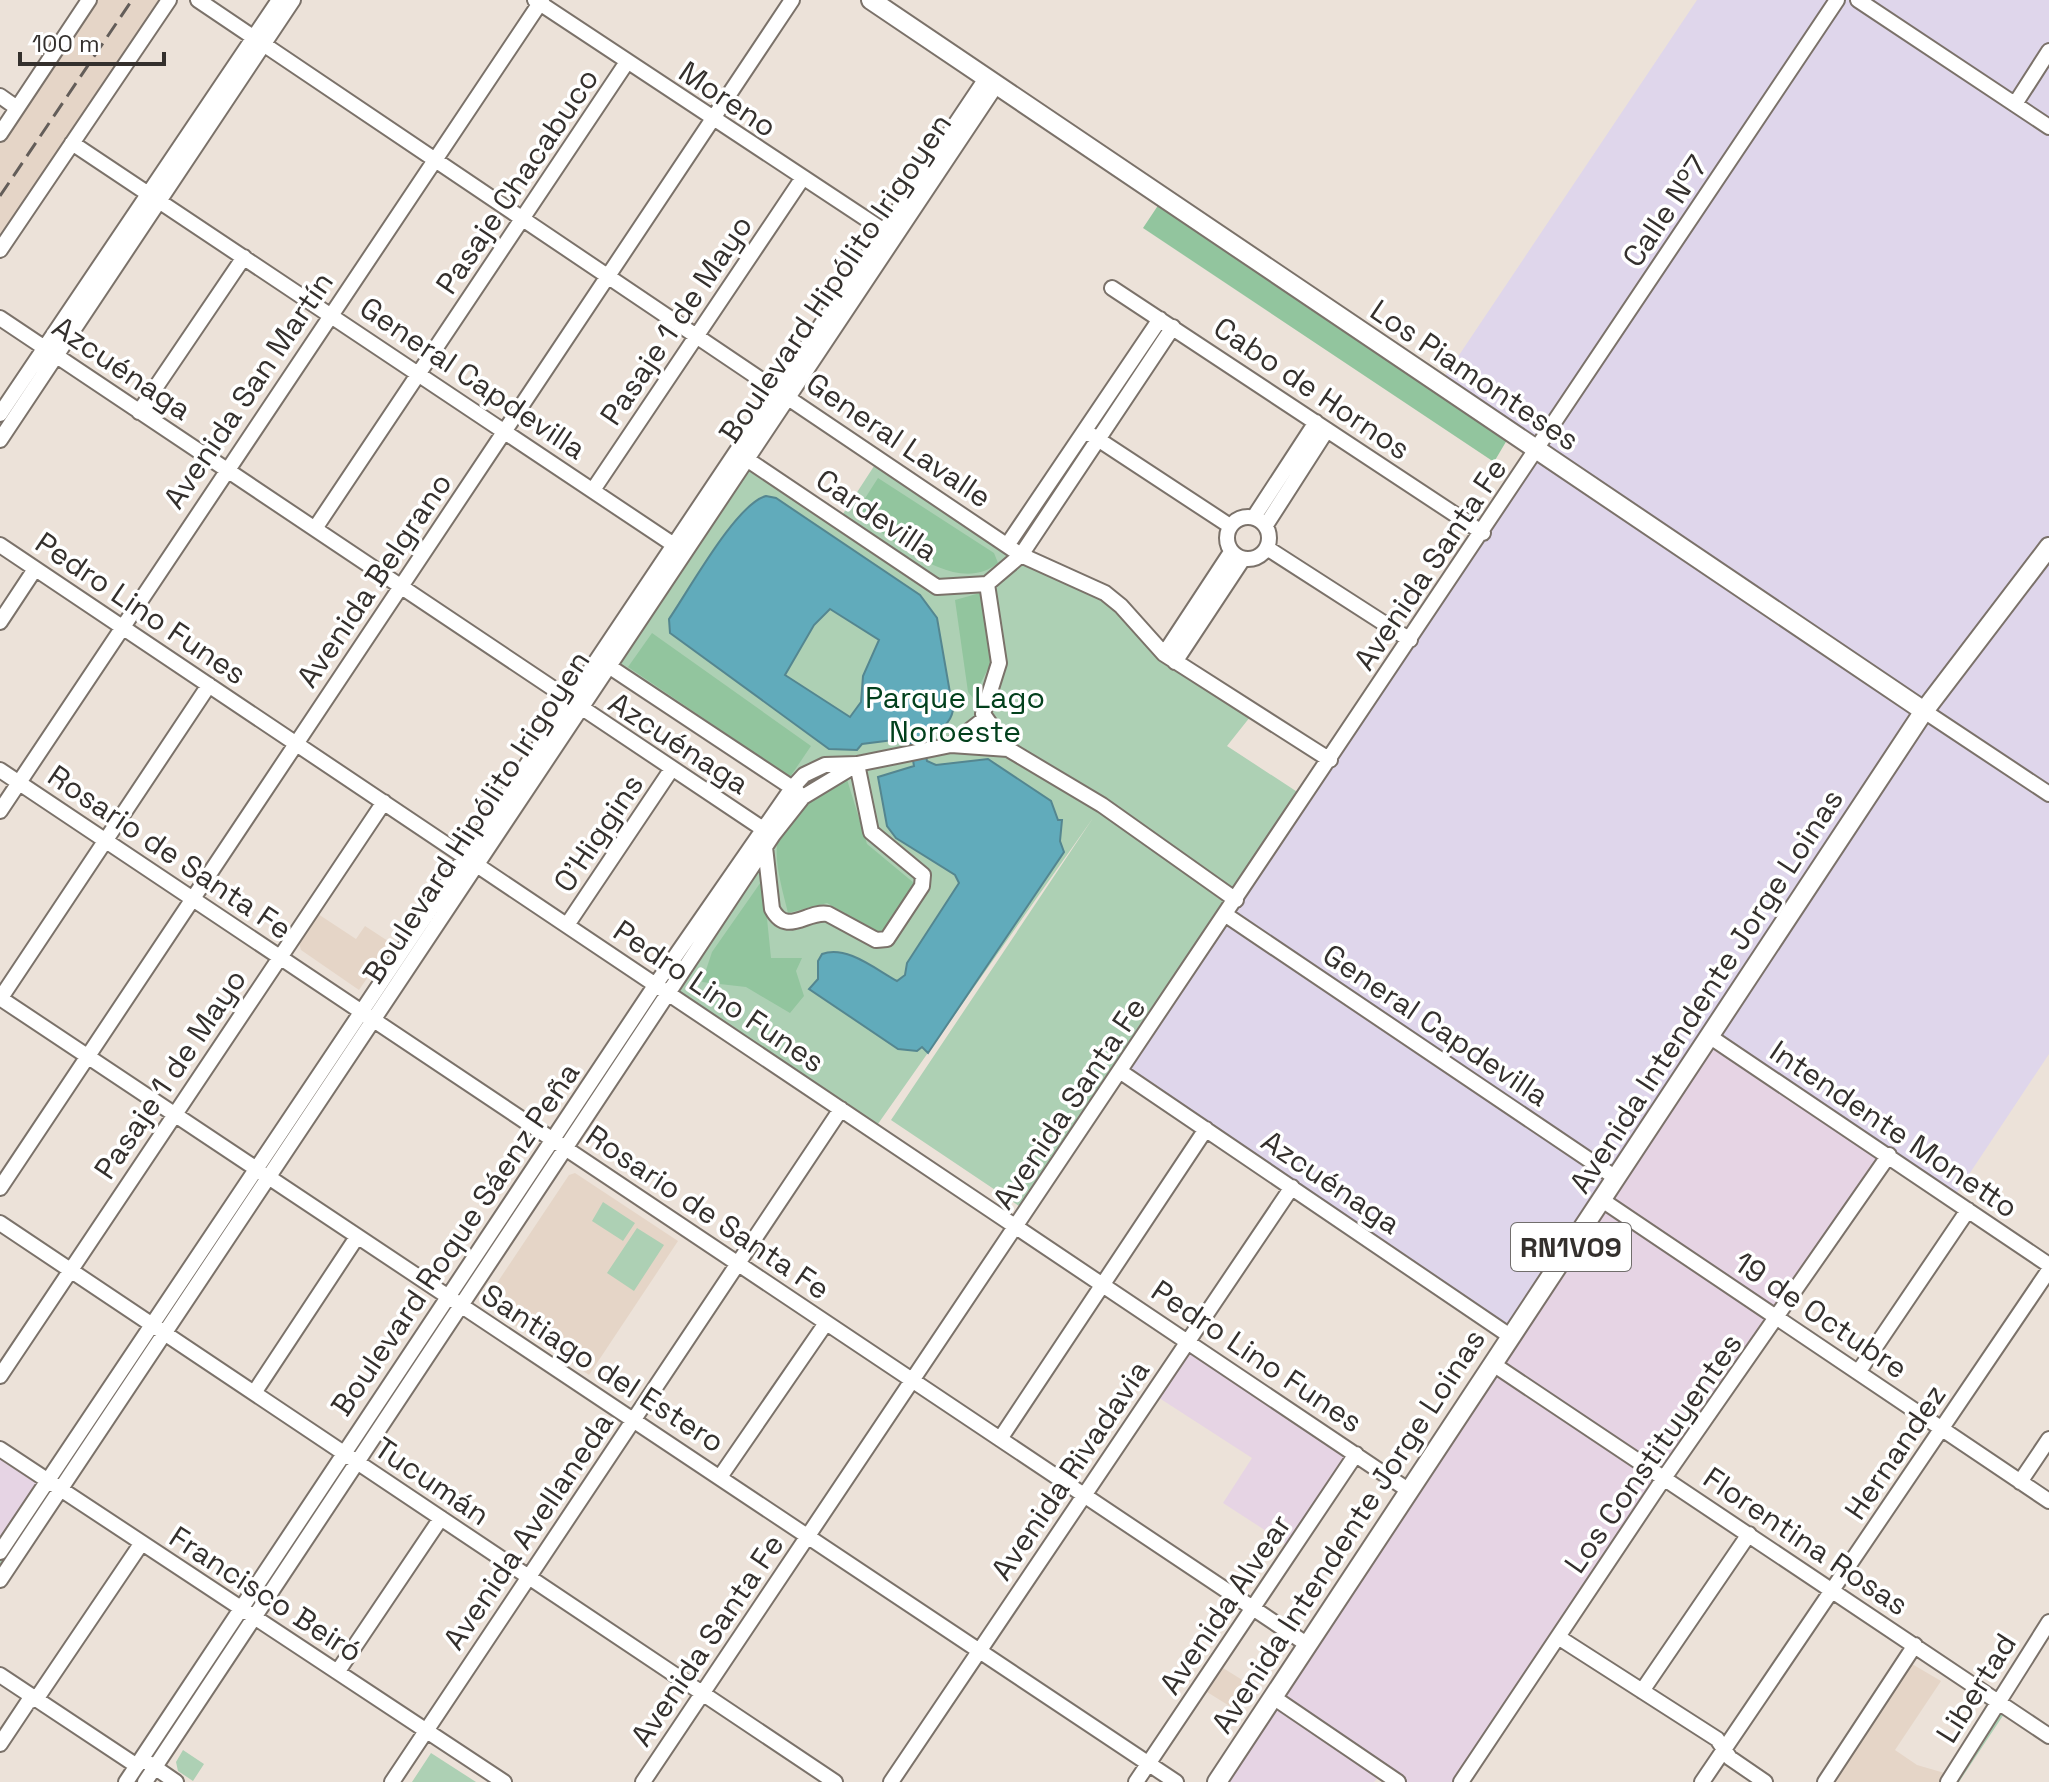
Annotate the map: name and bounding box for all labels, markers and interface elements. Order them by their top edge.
scale bar [20,16,164,66]
text: 100 m [32,28,100,59]
street label: Moreno [672,52,784,146]
street label: Pasaje Chacabuco [427,60,607,302]
street label: Boulevard Hipólito Irigoyen [710,106,960,450]
street label: Calle Nº7 [1613,148,1717,274]
street label: Pasaje 1 de Mayo [591,207,761,433]
street label: Avenida San Martín [154,264,342,516]
street label: General Capdevilla [352,288,594,468]
street label: Los Piamonteses [1363,291,1587,459]
street label: Azcuénaga [45,307,199,429]
street label: Cabo de Hornos [1206,308,1418,468]
street label: General Lavalle [799,364,999,516]
street label: Avenida Santa Fe [1345,450,1515,678]
street label: Cardevilla [808,460,946,570]
street label: Avenida Belgrano [288,465,460,695]
street label: Pedro Lino Funes [28,523,254,693]
street label: Boulevard Hipólito Irigoyen [354,643,598,991]
park label: Parque Lago Noroeste [865,678,1045,751]
street label: Azcuénaga [601,683,757,803]
street label: Rosario de Santa Fe [40,756,300,948]
street label: O'Higgins [544,766,652,900]
street label: Avenida Intendente Jorge Loinas [1560,781,1852,1201]
street label: Pedro Lino Funes [606,911,832,1081]
street label: General Capdevilla [1315,935,1557,1115]
street label: Pasaje 1 de Mayo [85,961,255,1187]
street label: Avenida Santa Fe [984,989,1154,1217]
street label: Intendente Monetto [1762,1031,2026,1227]
street label: Boulevard Roque Sáenz Peña [322,1055,588,1423]
street label: Rosario de Santa Fe [578,1116,838,1308]
street label: Azcuénaga [1254,1121,1408,1243]
road number: RN1V09 [1511,1223,1631,1271]
street label: 19 de Octubre [1727,1243,1915,1387]
street label: Pedro Lino Funes [1144,1271,1370,1441]
street label: Santiago del Estero [474,1275,732,1461]
street label: Avenida Intendente Jorge Loinas [1202,1321,1494,1741]
street label: Los Constituyentes [1556,1325,1750,1581]
street label: Avenida Rivadavia [982,1353,1158,1587]
street label: Hernandez [1836,1377,1954,1527]
street label: Avenida Avellaneda [434,1405,622,1657]
street label: Tucumán [367,1428,497,1534]
street label: Florentina Rosas [1696,1458,1916,1624]
street label: Avenida Alvear [1150,1506,1300,1702]
street label: Francisco Beiró [162,1517,370,1671]
street label: Avenida Santa Fe [622,1526,792,1754]
street label: Libertad [1927,1626,2025,1750]

